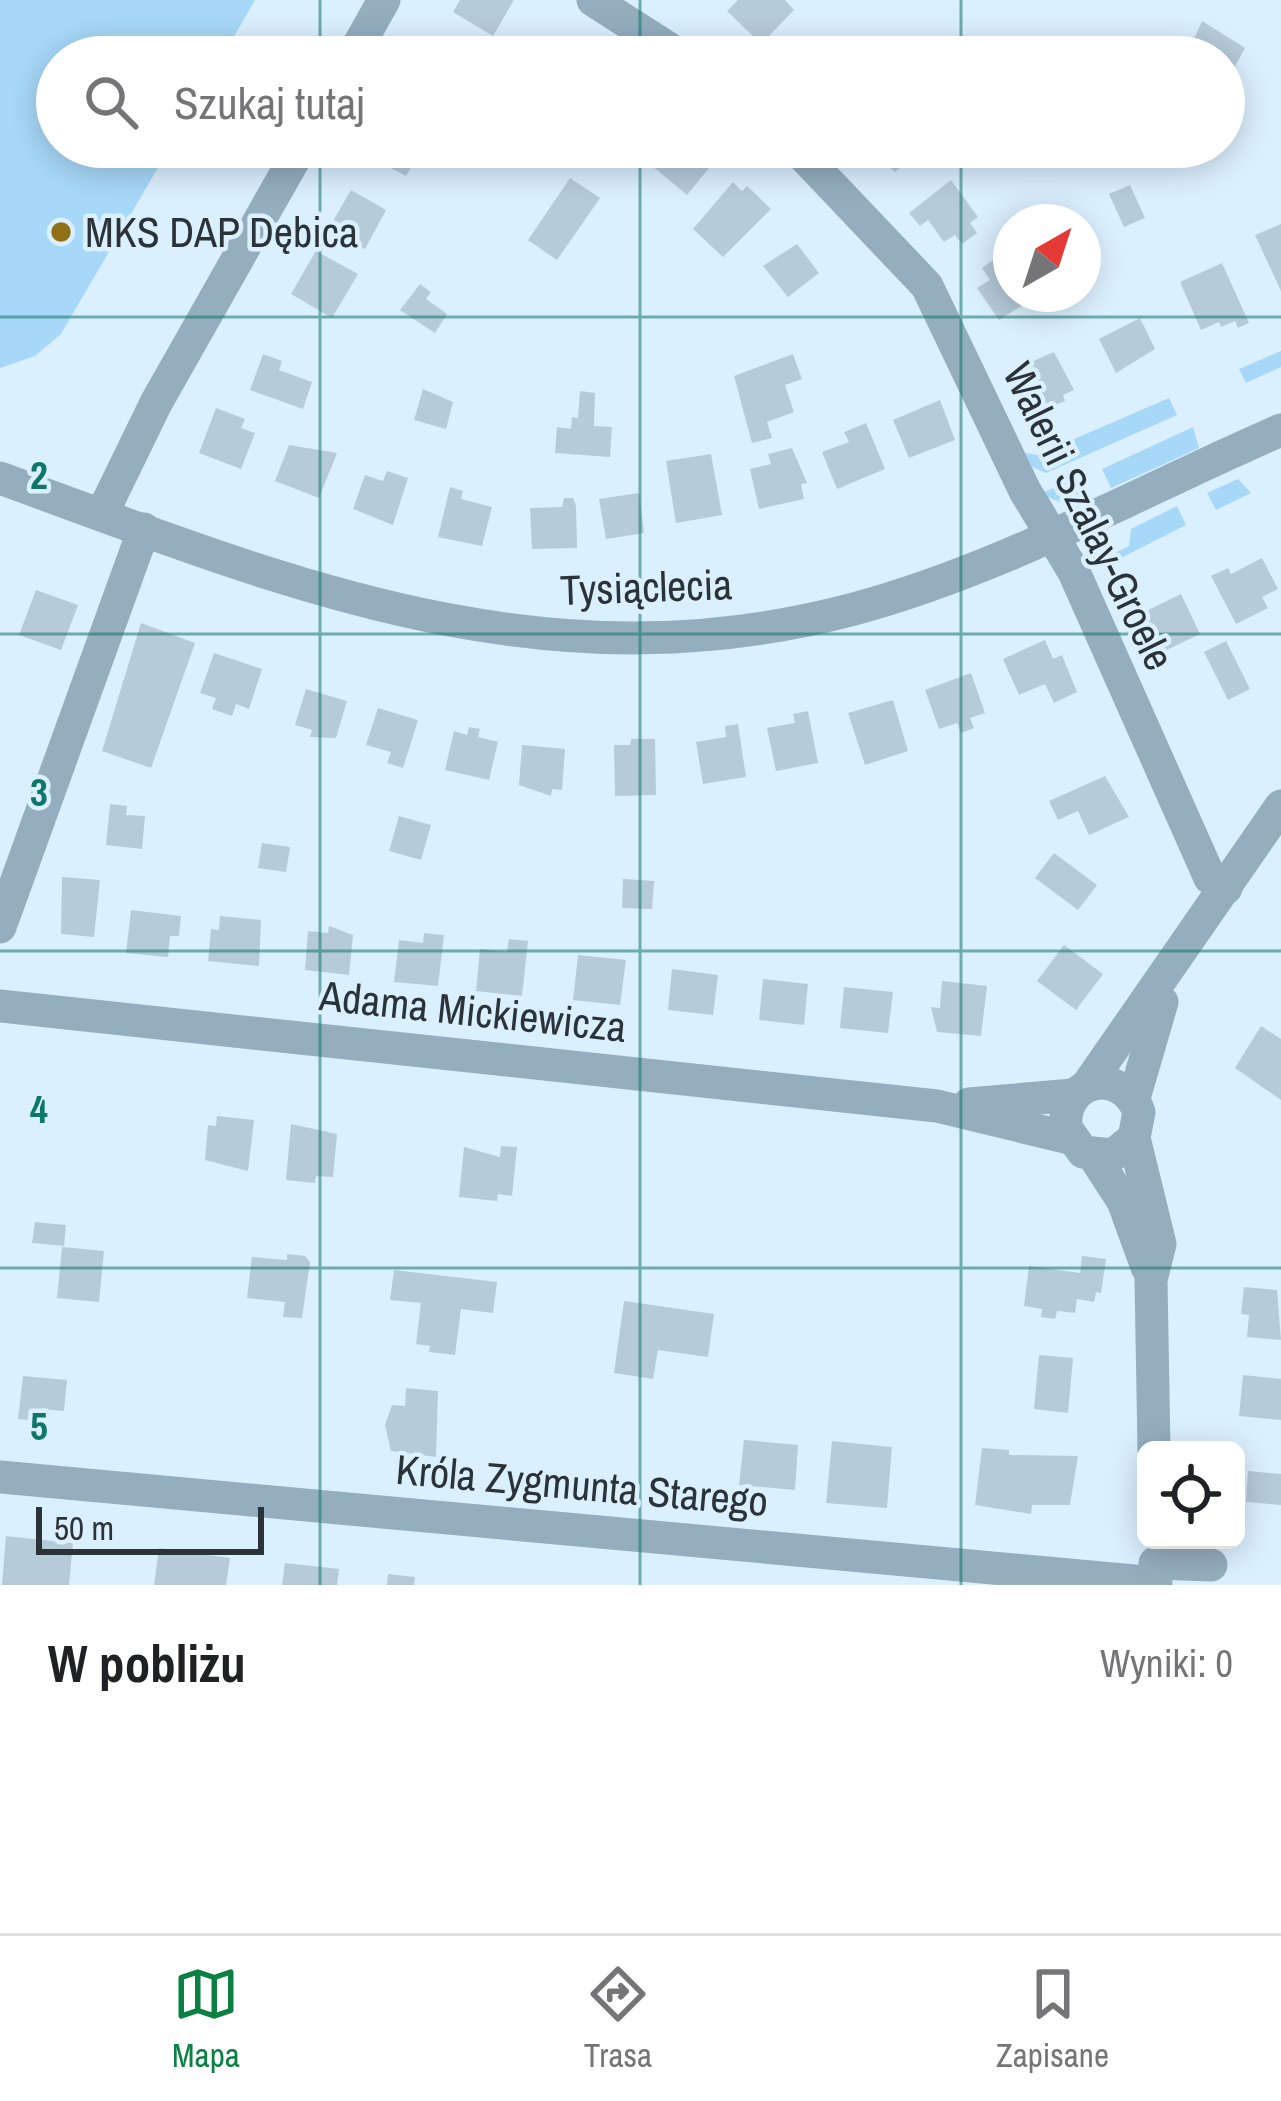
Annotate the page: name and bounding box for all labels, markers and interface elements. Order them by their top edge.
search box [36,36,1245,168]
icon: search [78,69,144,135]
text: Szukaj tutaj [174,72,365,133]
place label: MKS DAP Dębica [85,204,358,260]
north arrow [993,204,1101,312]
marker: MKS DAP Dębica [48,219,74,245]
street label: Walerii Szalay-Groele [990,353,1188,679]
text: 2 [30,449,48,501]
street label: Tysiąclecia [559,556,733,618]
text: 3 [30,766,48,818]
street label: Adama Mickiewicza [316,967,629,1055]
text: 4 [30,1083,48,1135]
text: 5 [30,1400,48,1452]
street label: Króla Zygmunta Starego [394,1441,770,1529]
map controls [1137,1441,1245,1549]
button: locate [1137,1441,1245,1549]
scale bar [36,1501,264,1554]
text: 50 m [54,1506,114,1550]
text: W pobliżu [48,1629,245,1698]
text: Wyniki: 0 [1100,1637,1233,1689]
tab: Mapa [172,1961,240,2077]
tab: Trasa [584,1961,652,2077]
tab: Zapisane [996,1961,1109,2077]

